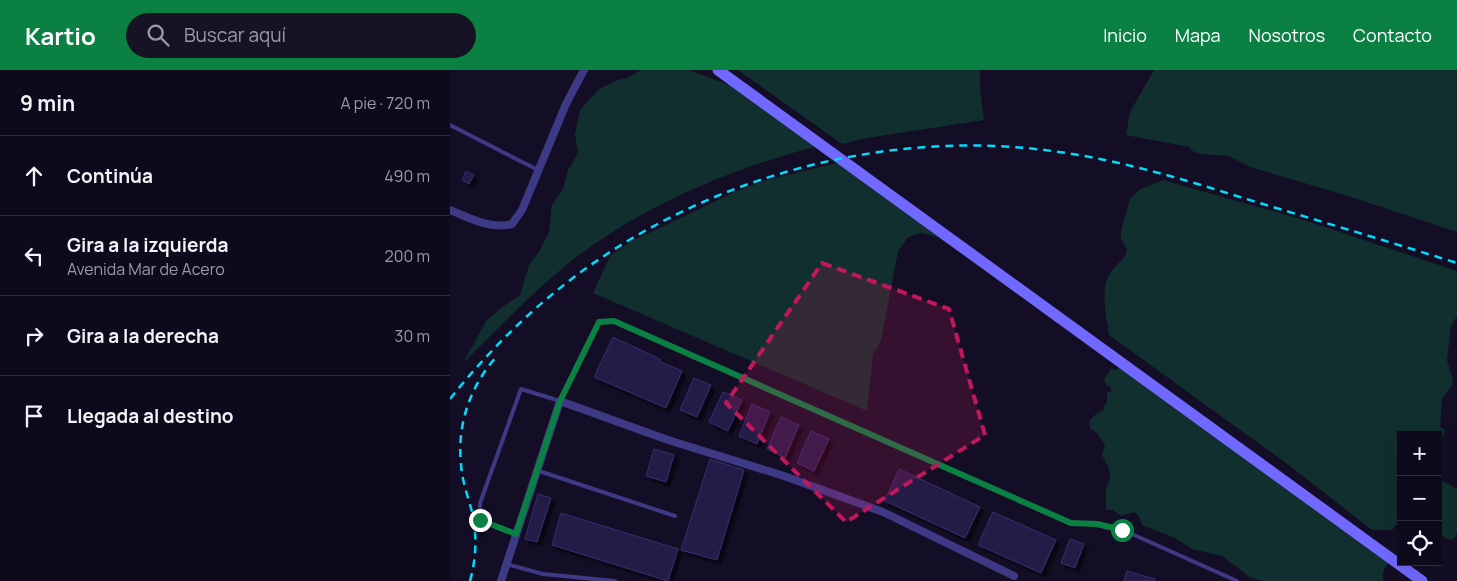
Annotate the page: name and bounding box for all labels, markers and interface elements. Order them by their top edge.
search box [126,13,476,58]
text: Kartio [25,19,96,52]
icon: search [144,21,172,49]
text: Buscar aquí [184,22,286,48]
text: Inicio [1103,23,1147,47]
text: Mapa [1175,23,1221,47]
text: Nosotros [1249,23,1325,47]
text: Contacto [1353,23,1432,47]
text: 9 min [20,89,75,117]
text: A pie · 720 m [340,92,430,114]
icon: ahead [20,162,48,190]
text: Continúa [67,163,153,189]
text: 490 m [384,165,430,187]
text: Gira a la izquierda [67,232,228,258]
icon: left [20,242,48,270]
text: 200 m [385,245,430,267]
text: Avenida Mar de Acero [67,258,225,280]
icon: right [20,322,48,350]
text: Gira a la derecha [67,323,219,349]
text: 30 m [395,325,430,347]
icon: arrive [20,402,48,430]
text: Llegada al destino [67,403,234,429]
map controls [1397,431,1442,566]
button: + [1397,431,1442,476]
button: − [1397,476,1442,521]
route end [469,509,492,532]
route start [1111,519,1134,542]
button: locate [1397,521,1442,566]

